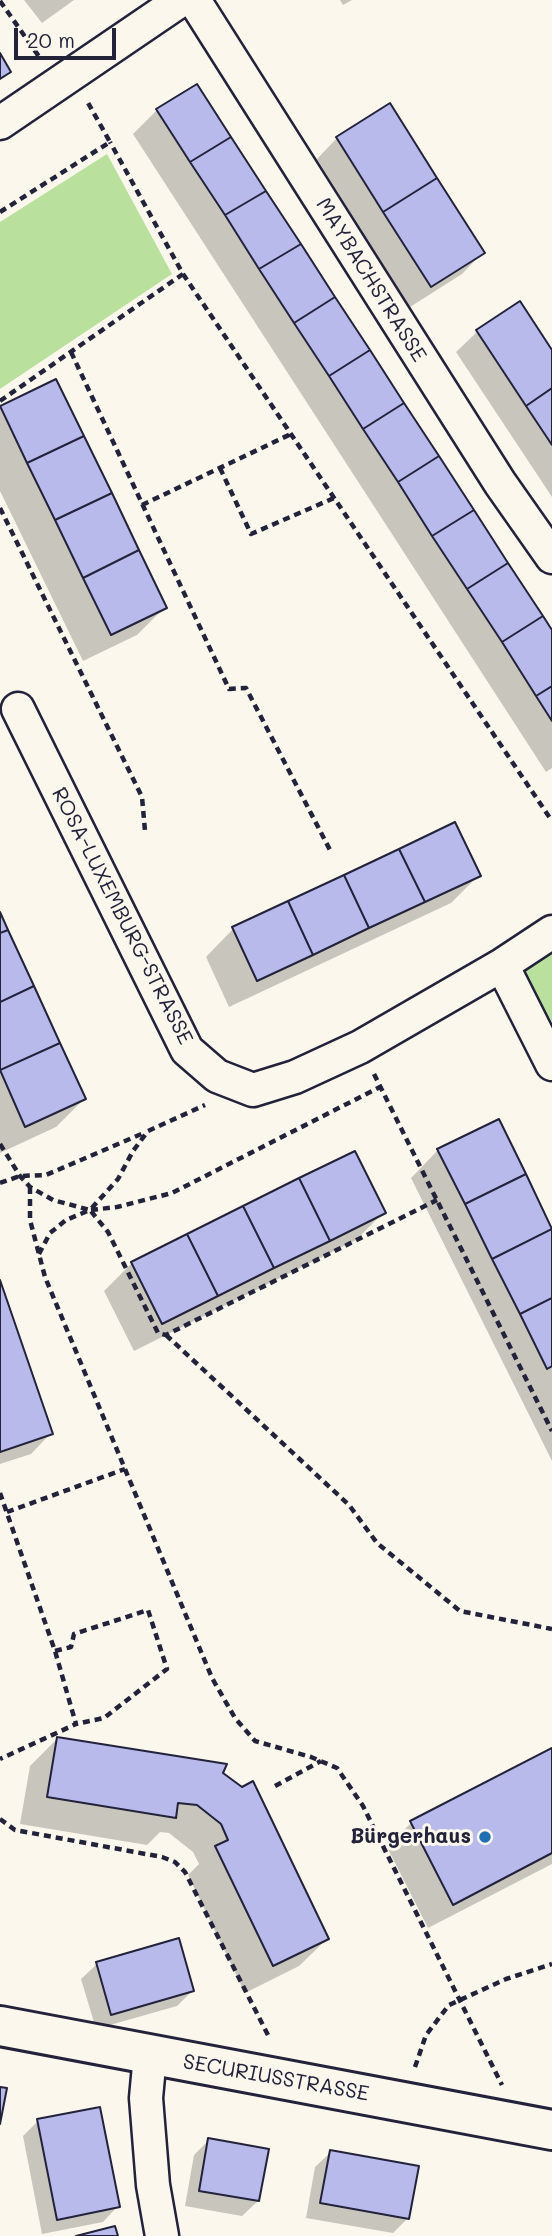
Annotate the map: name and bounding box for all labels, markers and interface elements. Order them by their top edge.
scale bar [18,14,119,58]
text: 20 m [27,26,75,53]
street label: MAYBACHSTRASSE [310,193,432,367]
street label: ROSA-LUXEMBURG-STRASSE [46,783,198,1049]
place label: Bürgerhaus [350,1824,471,1850]
marker: Bürgerhaus [477,1829,493,1845]
street label: SECURIUSSTRASSE [181,2049,371,2107]

